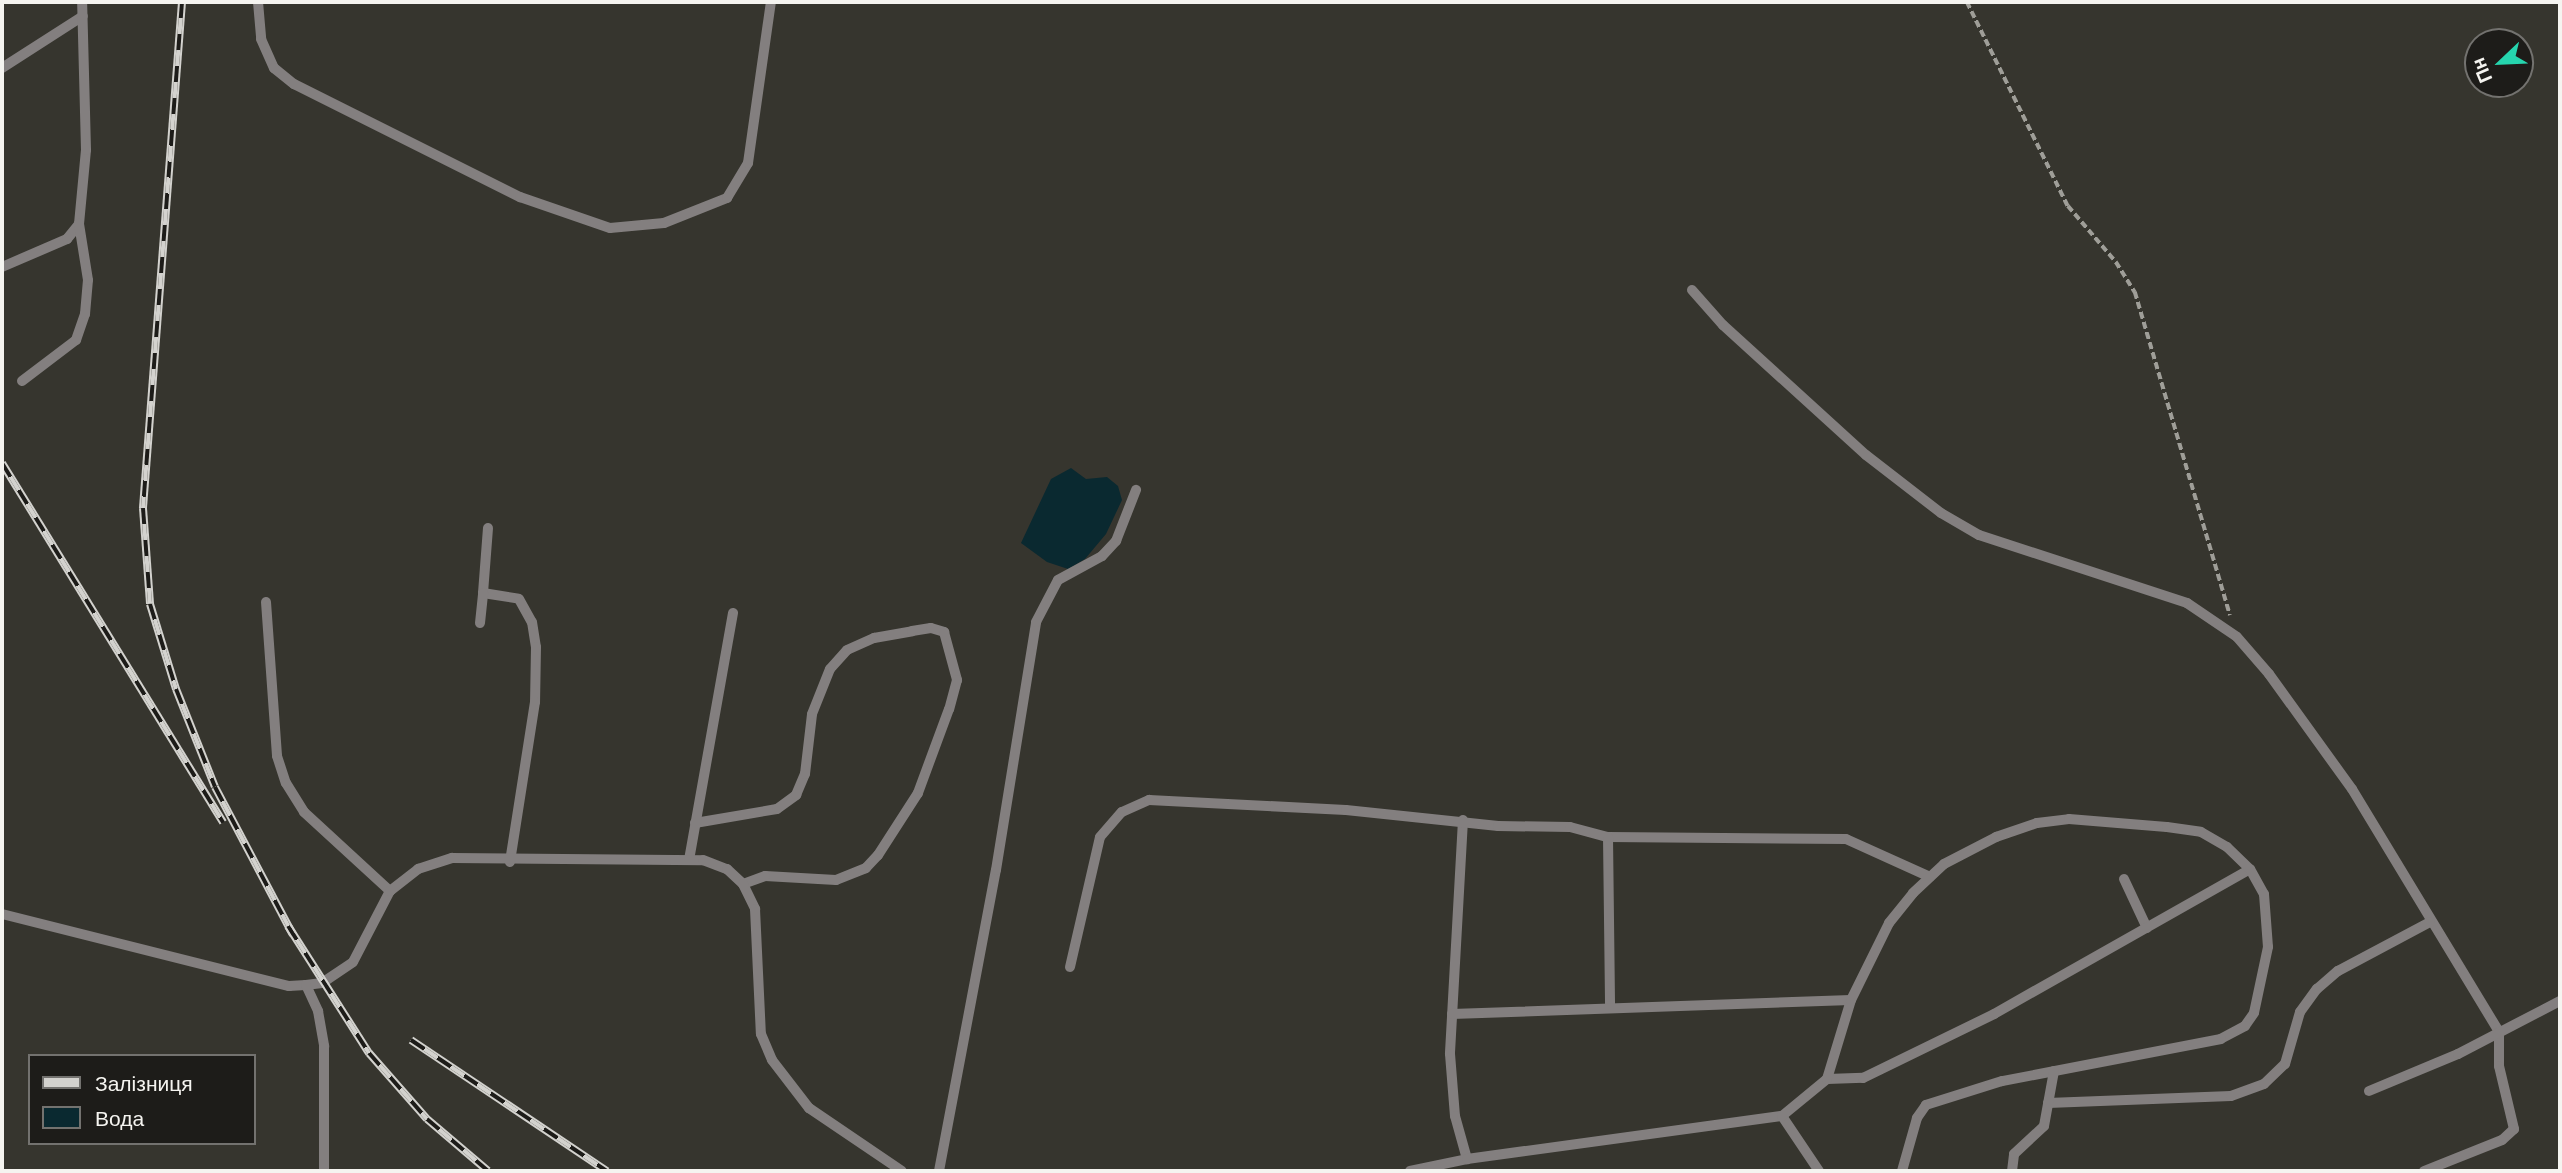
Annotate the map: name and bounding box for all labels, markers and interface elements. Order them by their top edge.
north arrow [2464,28,2534,98]
text: Пн [2466,55,2497,87]
legend [28,1054,256,1145]
text: Залізниця [95,1070,193,1095]
text: Вода [95,1105,144,1130]

